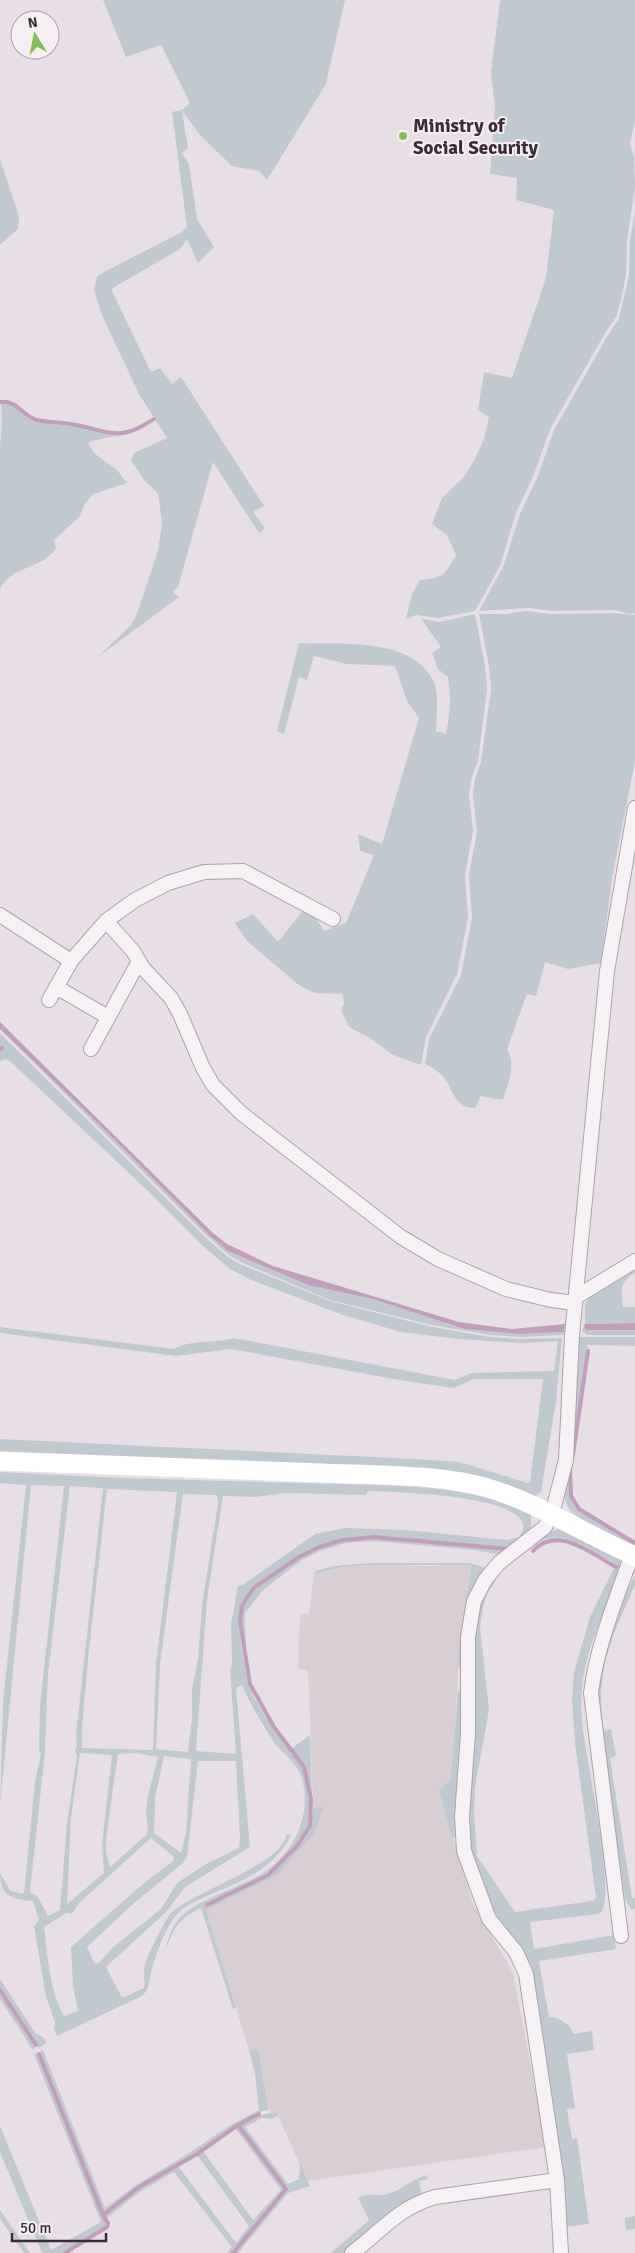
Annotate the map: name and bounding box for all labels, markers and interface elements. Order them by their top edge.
north arrow [10,10,60,60]
text: N [27,13,39,32]
place label: Ministry of Social Security [413,114,539,160]
marker: Ministry of Social Security [397,130,409,142]
scale bar [12,2210,106,2242]
text: 50 m [20,2219,51,2237]

